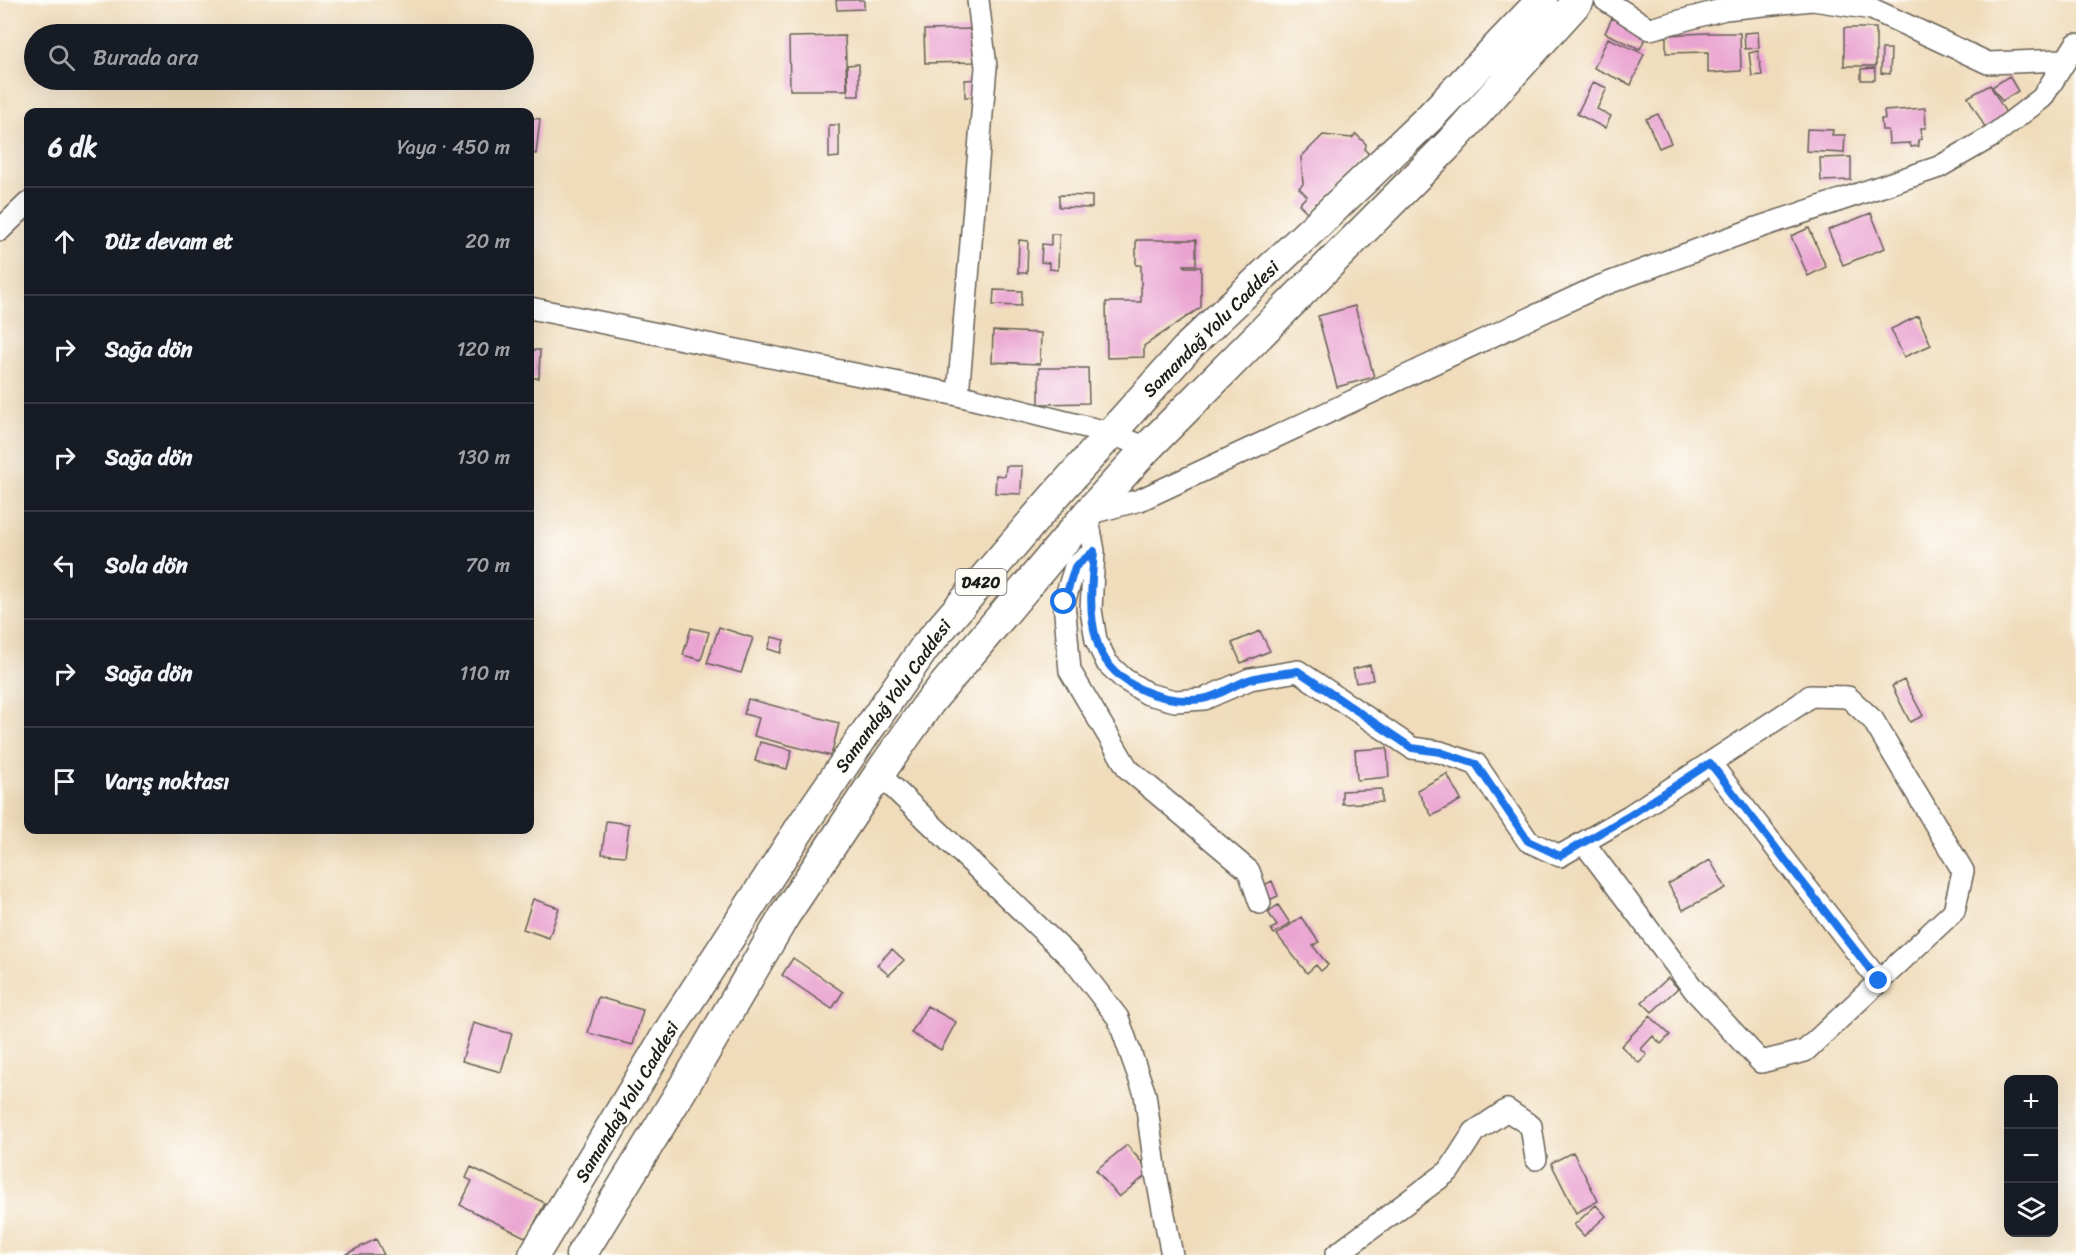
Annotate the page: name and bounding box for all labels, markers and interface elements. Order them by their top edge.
search box [24,24,534,90]
text: Burada ara [93,38,198,77]
icon: search [45,41,78,74]
text: 6 dk [48,124,97,170]
text: Yaya · 450 m [397,130,510,165]
text: Düz devam et [105,222,233,261]
text: 20 m [465,224,510,259]
icon: ahead [48,225,81,258]
street label: Samandağ Yolu Caddesi [1135,252,1288,405]
text: Sağa dön [105,330,192,369]
text: 120 m [457,332,510,367]
icon: right [48,333,81,366]
text: Sağa dön [105,438,192,477]
text: 130 m [457,440,510,475]
icon: right [48,441,81,474]
text: Sola dön [105,546,188,585]
text: 70 m [465,548,510,583]
icon: left [48,549,81,582]
road number: D420 [956,569,1006,595]
route start [1050,588,1076,614]
street label: Samandağ Yolu Caddesi [826,612,960,780]
text: Sağa dön [105,654,192,693]
text: 110 m [460,656,510,691]
icon: right [48,657,81,690]
text: Varış noktası [105,762,229,801]
icon: arrive [48,765,81,798]
route end [1865,967,1891,993]
street label: Samandağ Yolu Caddesi [566,1014,689,1189]
map controls [2004,1075,2058,1237]
button: + [2004,1075,2058,1129]
button: − [2004,1129,2058,1183]
button: layers [2004,1183,2058,1237]

